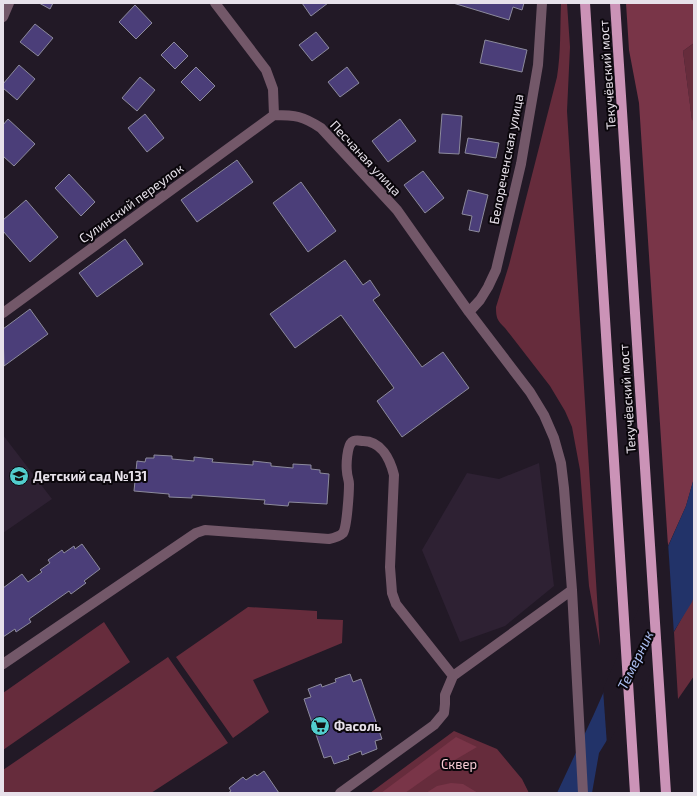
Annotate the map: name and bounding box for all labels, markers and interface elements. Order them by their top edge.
street label: Текучёвский мост [595,19,619,130]
street label: Белореченская улица [486,92,526,226]
street label: Песчаная улица [327,117,405,199]
street label: Сулинский переулок [76,160,186,246]
street label: Текучёвский мост [615,343,639,454]
school or university icon: Детский сад №131 [8,465,30,487]
place label: Детский сад №131 [33,468,147,484]
water label: Темерник [613,627,657,692]
supermarket icon: Фасоль [309,715,331,737]
place label: Фасоль [334,718,381,734]
park label: Сквер [441,756,477,772]

